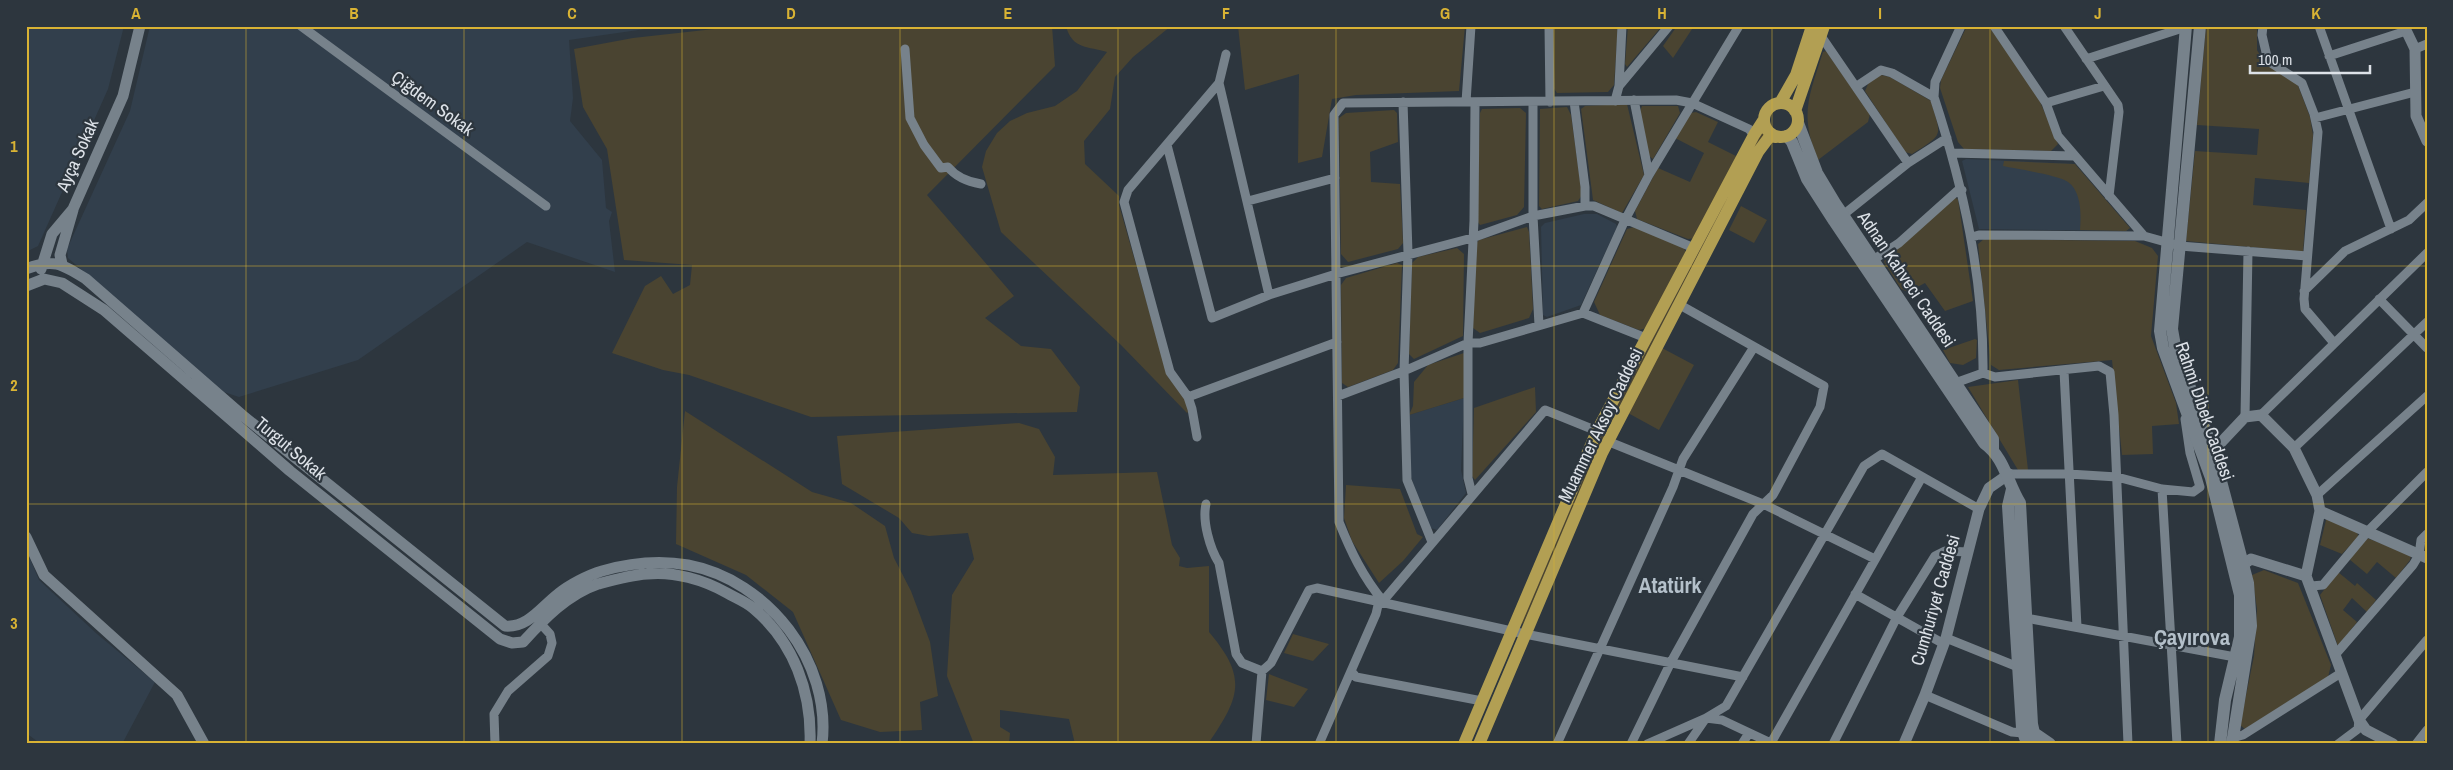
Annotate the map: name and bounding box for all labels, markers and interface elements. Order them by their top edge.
text: A [131,2,141,24]
text: B [349,2,359,24]
text: C [567,2,577,24]
text: D [786,2,796,24]
text: E [1004,2,1013,24]
text: F [1222,2,1230,24]
text: G [1440,2,1450,24]
text: H [1657,2,1667,24]
text: I [1878,2,1882,24]
text: J [2094,2,2102,24]
text: K [2311,2,2321,24]
scale bar [2250,42,2370,74]
text: 100 m [2258,49,2292,70]
street label: Çiğdem Sokak [386,64,480,142]
street label: Ayça Sokak [49,114,104,196]
text: 1 [10,135,18,157]
street label: Adnan Kahveci Caddesi [1852,205,1962,352]
street label: Rahmi Dibek Caddesi [2170,338,2240,484]
street label: Muammer Aksoy Caddesi [1552,344,1648,506]
text: 2 [10,374,18,396]
street label: Turgut Sokak [250,411,333,486]
street label: Cumhuriyet Caddesi [1904,531,1966,669]
district label: Atatürk [1638,570,1703,600]
text: 3 [10,612,18,634]
district label: Çayırova [2154,622,2230,652]

